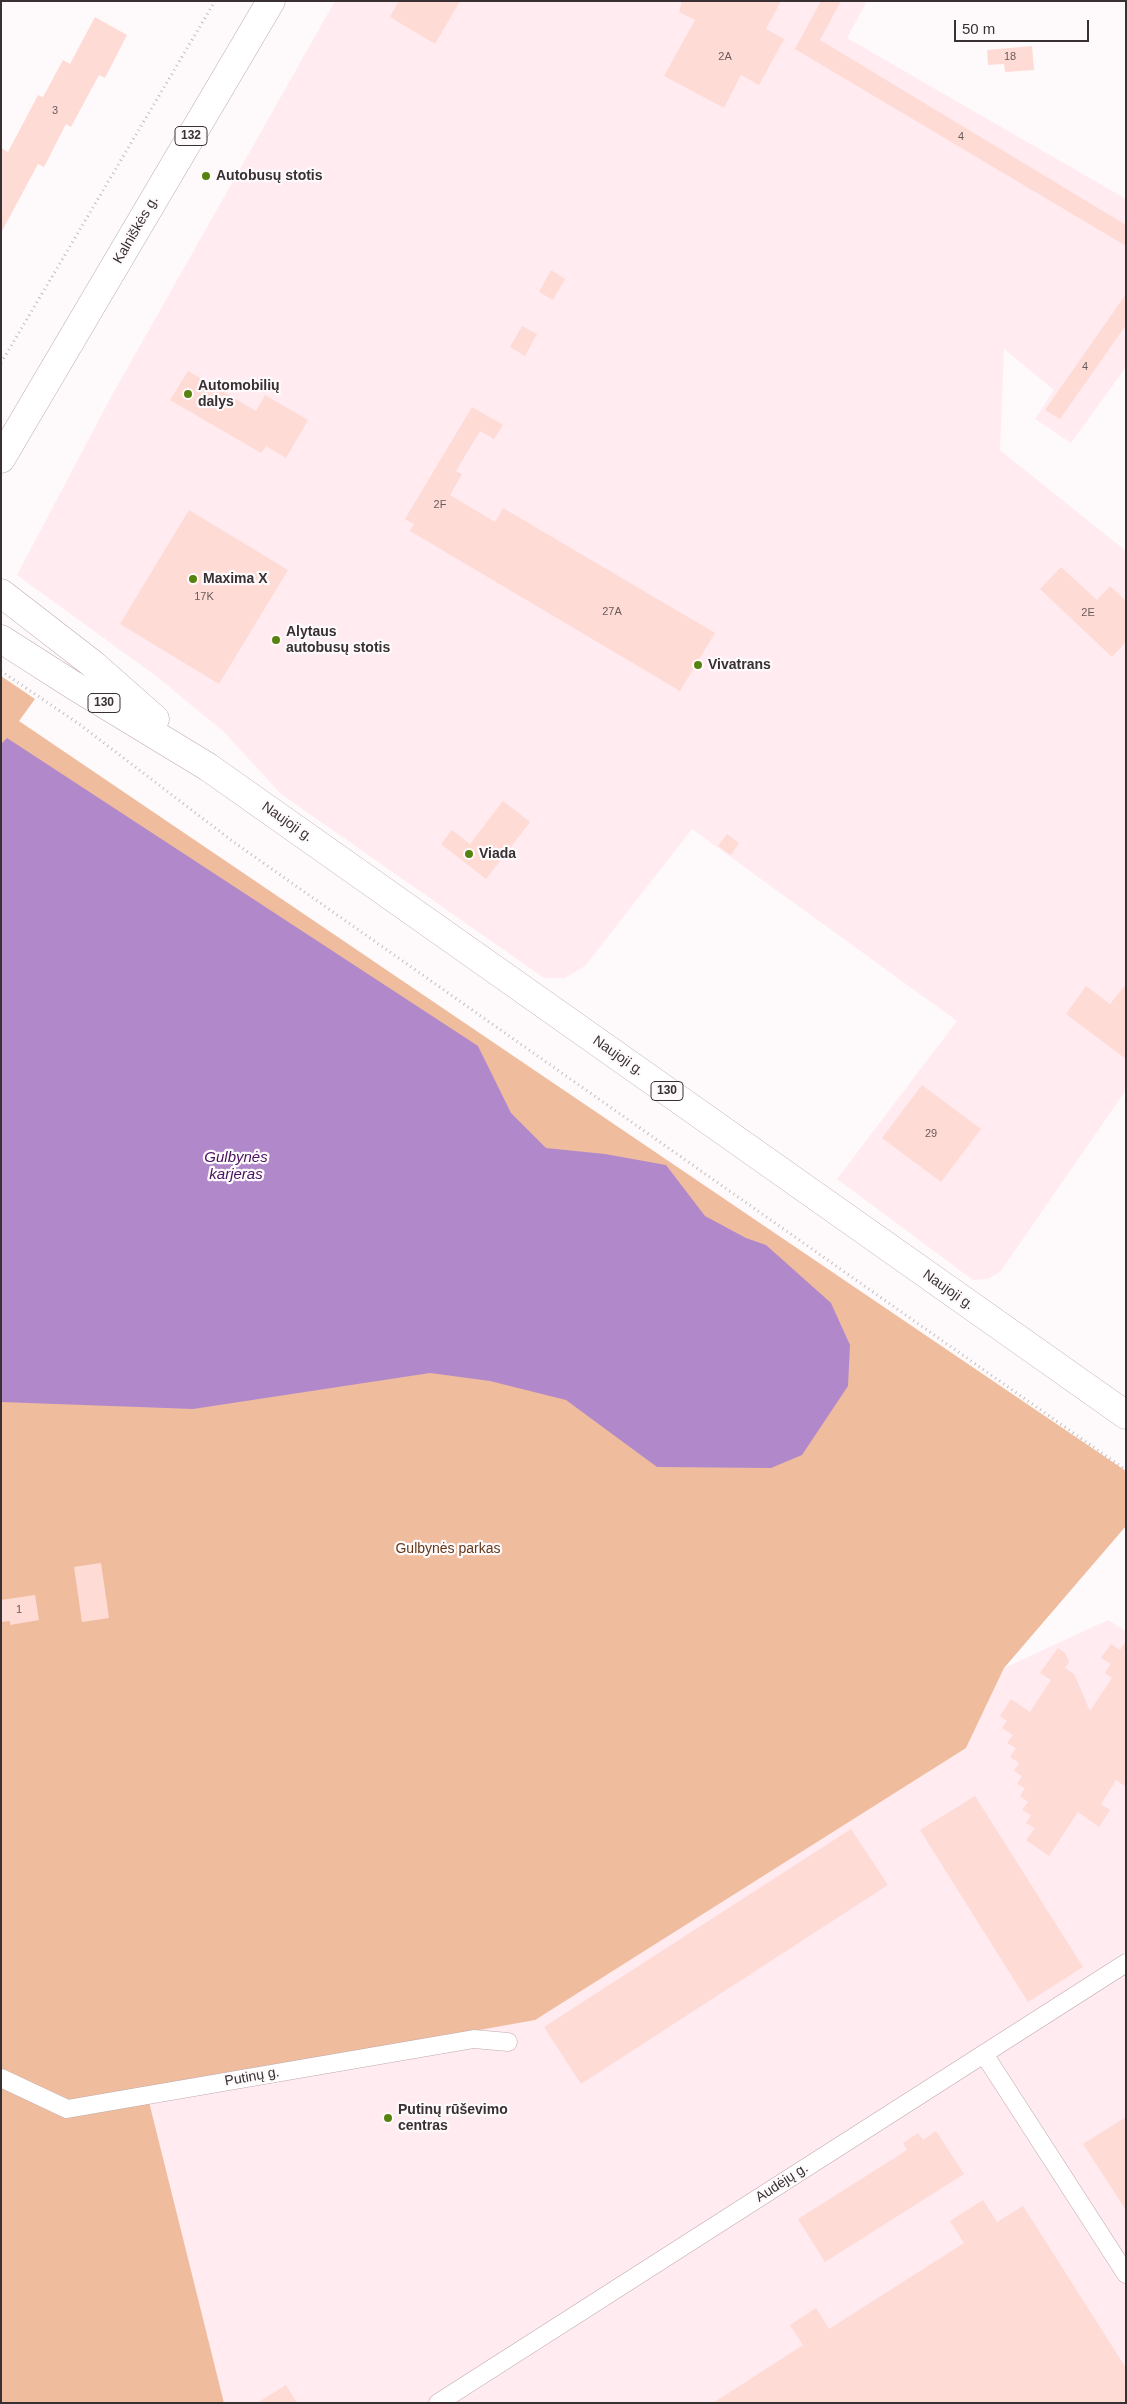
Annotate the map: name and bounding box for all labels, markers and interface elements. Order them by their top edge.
scale bar [957,10,1092,42]
text: 50 m [962,20,995,37]
house number: 2A [718,50,732,64]
house number: 18 [1004,50,1016,64]
house number: 3 [52,104,58,118]
road number: 132 [175,126,207,146]
house number: 4 [958,130,964,144]
place label: Autobusų stotis [216,168,323,184]
marker: Autobusų stotis [200,170,212,182]
street label: Kalniškės g. [110,193,162,267]
house number: 4 [1082,360,1088,374]
place label: Automobilių dalys [198,378,280,411]
marker: Automobilių dalys [182,388,194,400]
house number: 2F [434,498,446,512]
place label: Maxima X [203,571,268,587]
marker: Maxima X [187,573,199,585]
house number: 17K [194,590,214,604]
house number: 27A [602,605,622,619]
house number: 2E [1081,606,1095,620]
place label: Alytaus autobusų stotis [286,624,390,656]
marker: Alytaus autobusų stotis [270,634,282,646]
place label: Vivatrans [708,657,771,673]
marker: Vivatrans [692,659,704,671]
road number: 130 [88,694,120,712]
street label: Naujoji g. [258,798,316,846]
place label: Viada [479,846,516,862]
marker: Viada [463,848,475,860]
street label: Naujoji g. [589,1032,647,1080]
road number: 130 [651,1082,683,1100]
house number: 29 [925,1127,937,1141]
water label: Gulbynės karjeras [204,1149,268,1184]
street label: Naujoji g. [919,1266,977,1314]
park label: Gulbynės parkas [395,1541,501,1557]
house number: 1 [16,1603,22,1617]
street label: Putinų g. [223,2064,281,2090]
place label: Putinų rūševimo centras [398,2102,508,2134]
marker: Putinų rūševimo centras [382,2112,394,2124]
street label: Audėjų g. [753,2160,811,2206]

